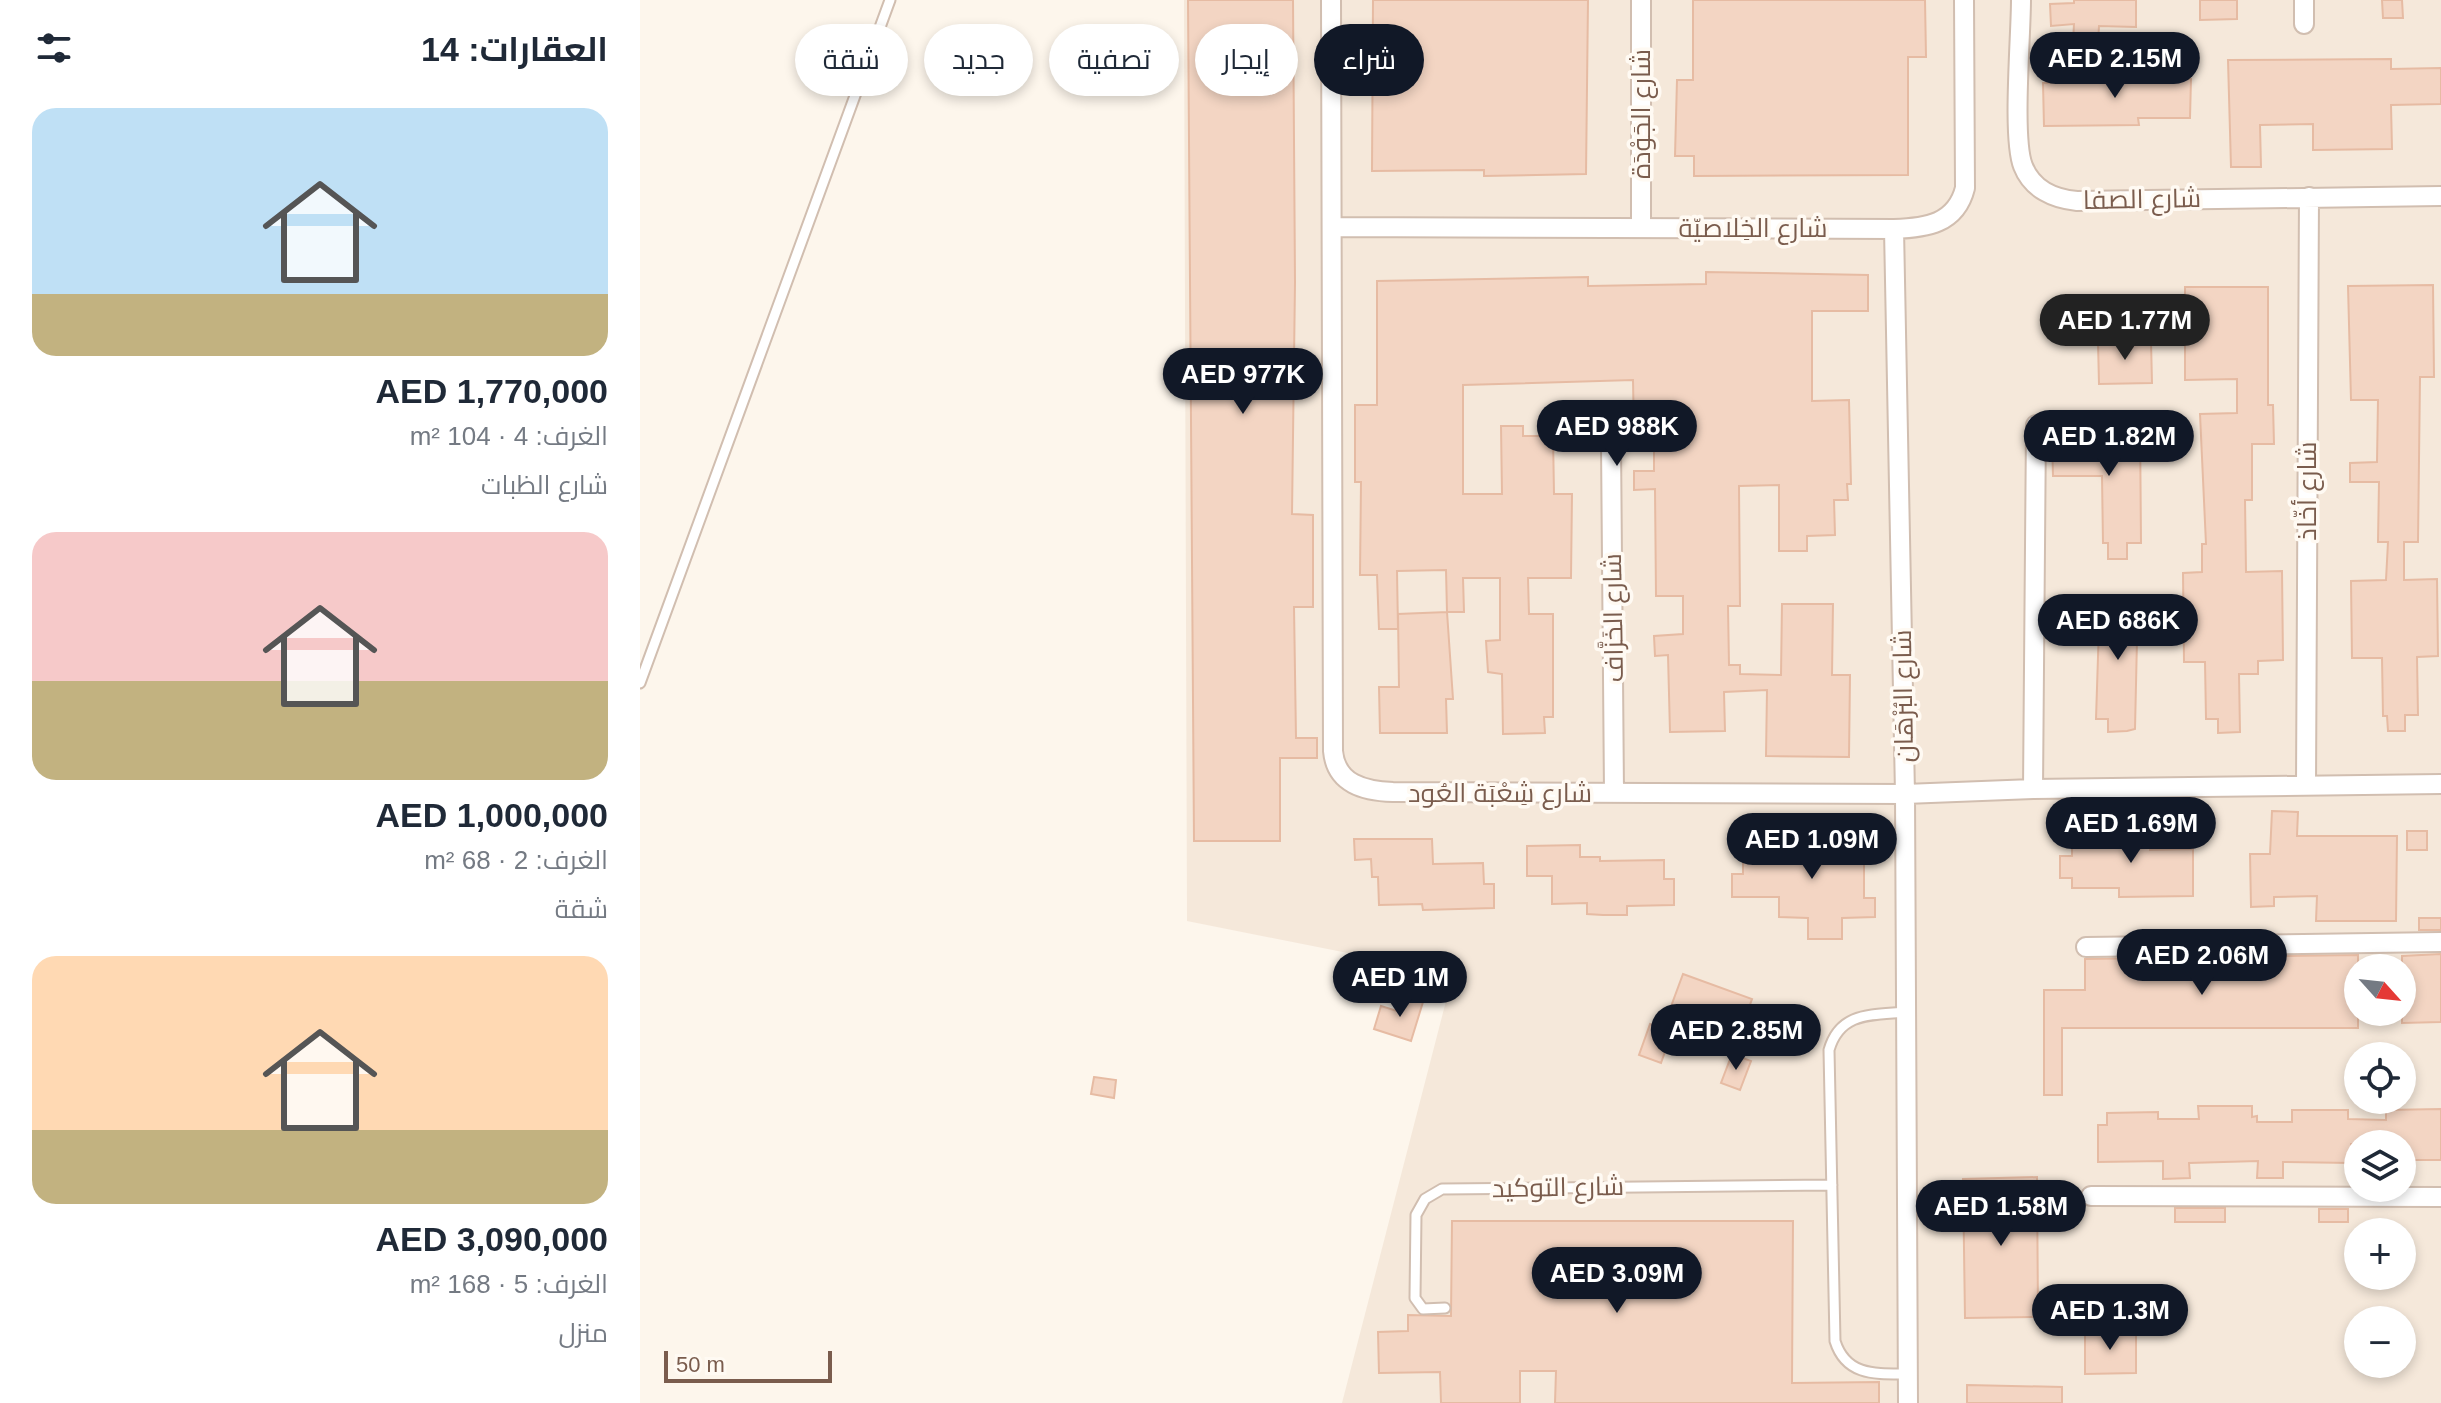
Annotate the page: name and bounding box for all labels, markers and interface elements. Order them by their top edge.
chip: شقة [795,24,908,96]
chip: جديد [924,24,1033,96]
chip: تصفية [1049,24,1179,96]
chip: إيجار [1195,24,1298,96]
chip: شراء [1314,24,1424,96]
icon: filters [32,26,76,70]
text: العقارات: 14 [421,30,608,68]
pin: AED 2.15M [2023,32,2207,100]
text: AED 2.15M [2048,43,2182,73]
street label: شارع الجَوْدَة [1626,49,1658,179]
icon: home [248,160,392,304]
street label: شارع الصفا [2083,183,2201,217]
street label: شارع الخِلاصيّة [1679,213,1827,245]
pin: AED 1.77M [2033,294,2217,362]
text: AED 1.77M [2058,305,2192,335]
pin: AED 977K [1160,348,1326,416]
text: AED 977K [1181,359,1305,389]
text: AED 1,770,000 [376,372,608,410]
pin: AED 988K [1534,400,1700,468]
pin: AED 1.82M [2017,410,2201,478]
text: AED 988K [1555,411,1679,441]
text: الغرف: 4 · 104 m² [410,421,608,451]
text: AED 1.82M [2042,421,2176,451]
street label: شارع أخّاذ [2290,441,2324,541]
text: شارع الظبات [481,470,608,500]
street label: شارع الخَزَّاف [1596,553,1631,683]
icon: home [248,584,392,728]
pin: AED 686K [2035,594,2201,662]
text: AED 686K [2056,605,2180,635]
street label: شارع البُرْهَان [1887,629,1921,763]
street label: شارع شِعْبَة العُود [1408,778,1592,810]
text: AED 1,000,000 [376,796,608,834]
pin: AED 1.69M [2039,797,2223,865]
text: AED 1.69M [2064,808,2198,838]
pin: AED 1.09M [1720,813,1904,881]
text: AED 1.09M [1745,824,1879,854]
text: الغرف: 2 · 68 m² [424,845,608,875]
text: شقة [555,894,608,924]
pin: AED 2.06M [2110,929,2294,997]
text: AED 2.06M [2135,940,2269,970]
pin: AED 1M [1335,951,1465,1019]
north arrow [2344,954,2416,1026]
map controls [2344,954,2416,1378]
text: AED 1M [1351,962,1449,992]
pin: AED 2.85M [1644,1004,1828,1072]
icon: home [248,1008,392,1152]
text: AED 2.85M [1669,1015,1803,1045]
button: locate [2344,1042,2416,1114]
button: layers [2344,1130,2416,1202]
street label: شارع التوكيد [1492,1171,1624,1205]
pin: AED 1.58M [1909,1180,2093,1248]
text: AED 1.58M [1934,1191,2068,1221]
button: + [2344,1218,2416,1290]
text: AED 3,090,000 [376,1220,608,1258]
pin: AED 3.09M [1525,1247,1709,1315]
text: AED 3.09M [1550,1258,1684,1288]
text: الغرف: 5 · 168 m² [410,1269,608,1299]
pin: AED 1.3M [2027,1284,2193,1352]
text: AED 1.3M [2050,1295,2170,1325]
button: − [2344,1306,2416,1378]
text: منزل [559,1318,608,1348]
scale bar [664,1347,832,1383]
text: 50 m [676,1352,725,1377]

